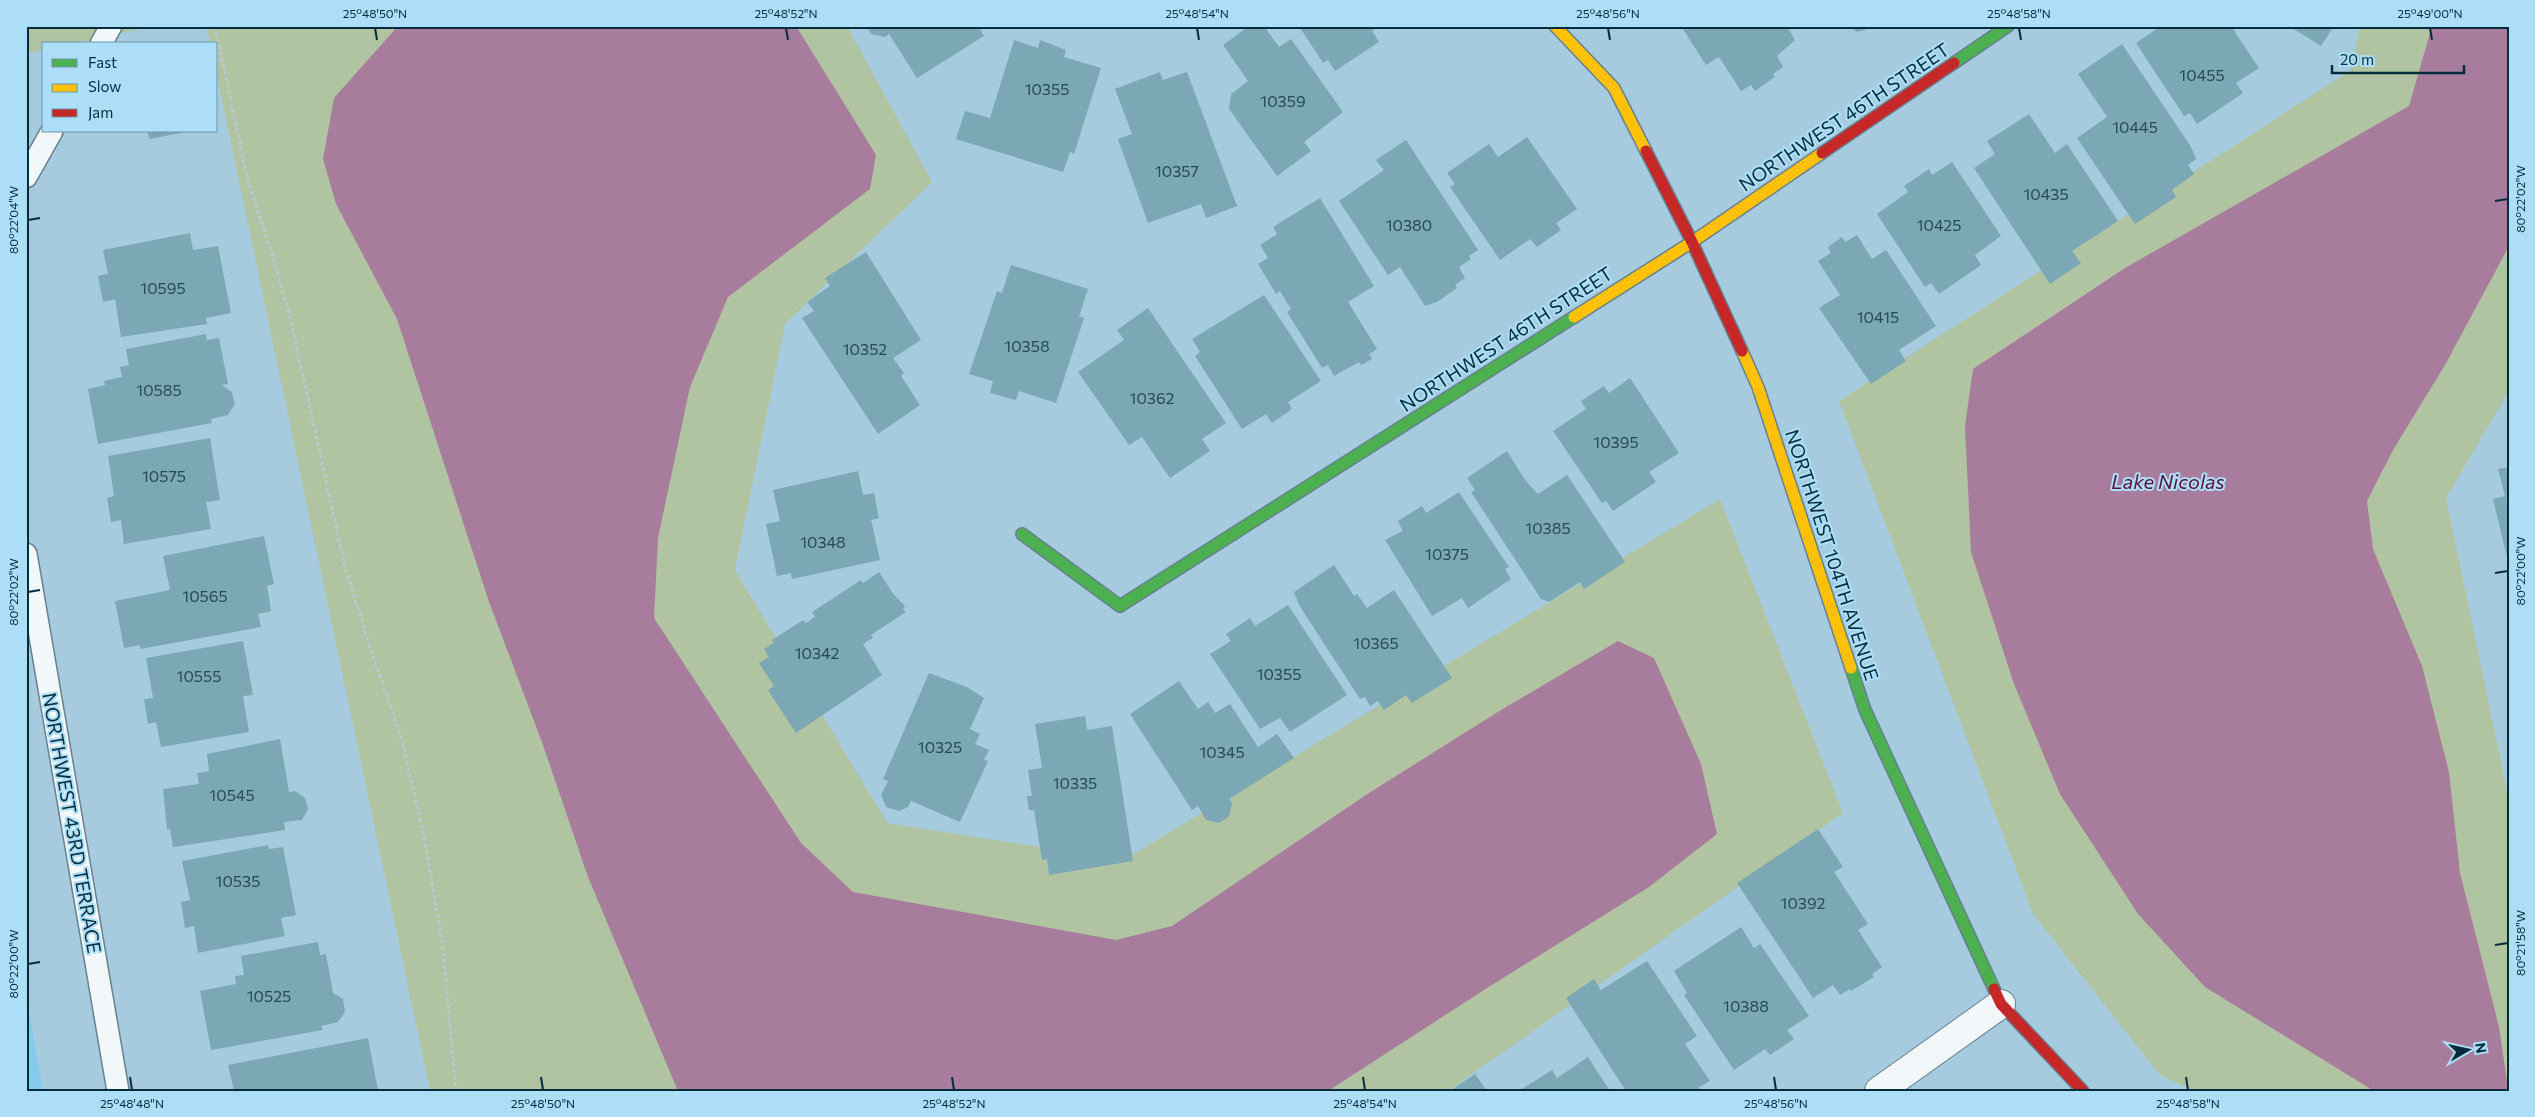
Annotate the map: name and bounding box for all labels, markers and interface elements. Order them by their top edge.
text: 25°48'50"N [343,6,407,20]
text: 25°48'52"N [754,6,818,20]
text: 25°48'54"N [1165,6,1229,20]
text: 25°48'56"N [1576,6,1640,20]
text: 25°48'58"N [1987,6,2051,20]
text: 25°49'00"N [2397,6,2463,20]
street label: NORTHWEST 46TH STREET [1734,37,1953,196]
legend [42,42,218,132]
scale bar [2332,42,2465,74]
text: 20 m [2340,50,2374,68]
text: Fast [88,53,117,71]
house number: 10455 [2179,65,2225,84]
text: Slow [88,77,121,95]
house number: 10355 [1025,79,1069,98]
house number: 10359 [1260,91,1306,110]
text: Jam [88,103,113,121]
house number: 10445 [2112,117,2158,136]
house number: 10357 [1155,161,1199,180]
text: 80°22'02"W [2513,165,2527,233]
house number: 10435 [2023,184,2069,203]
text: 80°22'04"W [6,186,20,254]
house number: 10380 [1386,215,1432,234]
house number: 10425 [1917,215,1961,234]
street label: NORTHWEST 46TH STREET [1395,261,1616,416]
house number: 10595 [140,278,186,297]
house number: 10415 [1857,307,1899,326]
house number: 10358 [1004,336,1050,355]
house number: 10352 [843,339,887,358]
house number: 10585 [136,380,182,399]
house number: 10362 [1130,388,1175,407]
street label: NORTHWEST 104TH AVENUE [1781,426,1884,683]
house number: 10395 [1593,432,1639,451]
house number: 10575 [142,466,186,485]
water label: Lake Nicolas [2111,469,2225,493]
house number: 10385 [1525,518,1571,537]
house number: 10348 [800,532,846,551]
text: 80°22'00"W [2513,537,2527,605]
house number: 10375 [1425,544,1469,563]
text: 80°22'02"W [6,558,20,626]
house number: 10565 [182,586,228,605]
house number: 10365 [1353,633,1399,652]
house number: 10342 [795,643,839,662]
house number: 10355 [1257,664,1301,683]
house number: 10555 [177,666,221,685]
street label: NORTHWEST 43RD TERRACE [38,691,107,955]
house number: 10325 [918,737,962,756]
house number: 10345 [1199,742,1245,761]
house number: 10335 [1053,773,1097,792]
house number: 10545 [209,785,255,804]
house number: 10535 [216,871,260,890]
house number: 10392 [1781,893,1826,912]
text: 80°21'58"W [2513,910,2527,976]
text: 80°22'00"W [6,930,20,998]
house number: 10525 [247,986,291,1005]
house number: 10388 [1723,996,1769,1015]
north arrow [2442,1024,2492,1074]
text: N [2472,1041,2491,1054]
text: 25°48'48"N [100,1096,164,1110]
text: 25°48'50"N [511,1096,575,1110]
text: 25°48'52"N [922,1096,986,1110]
text: 25°48'54"N [1333,1096,1397,1110]
text: 25°48'56"N [1744,1096,1808,1110]
text: 25°48'58"N [2156,1096,2220,1110]

